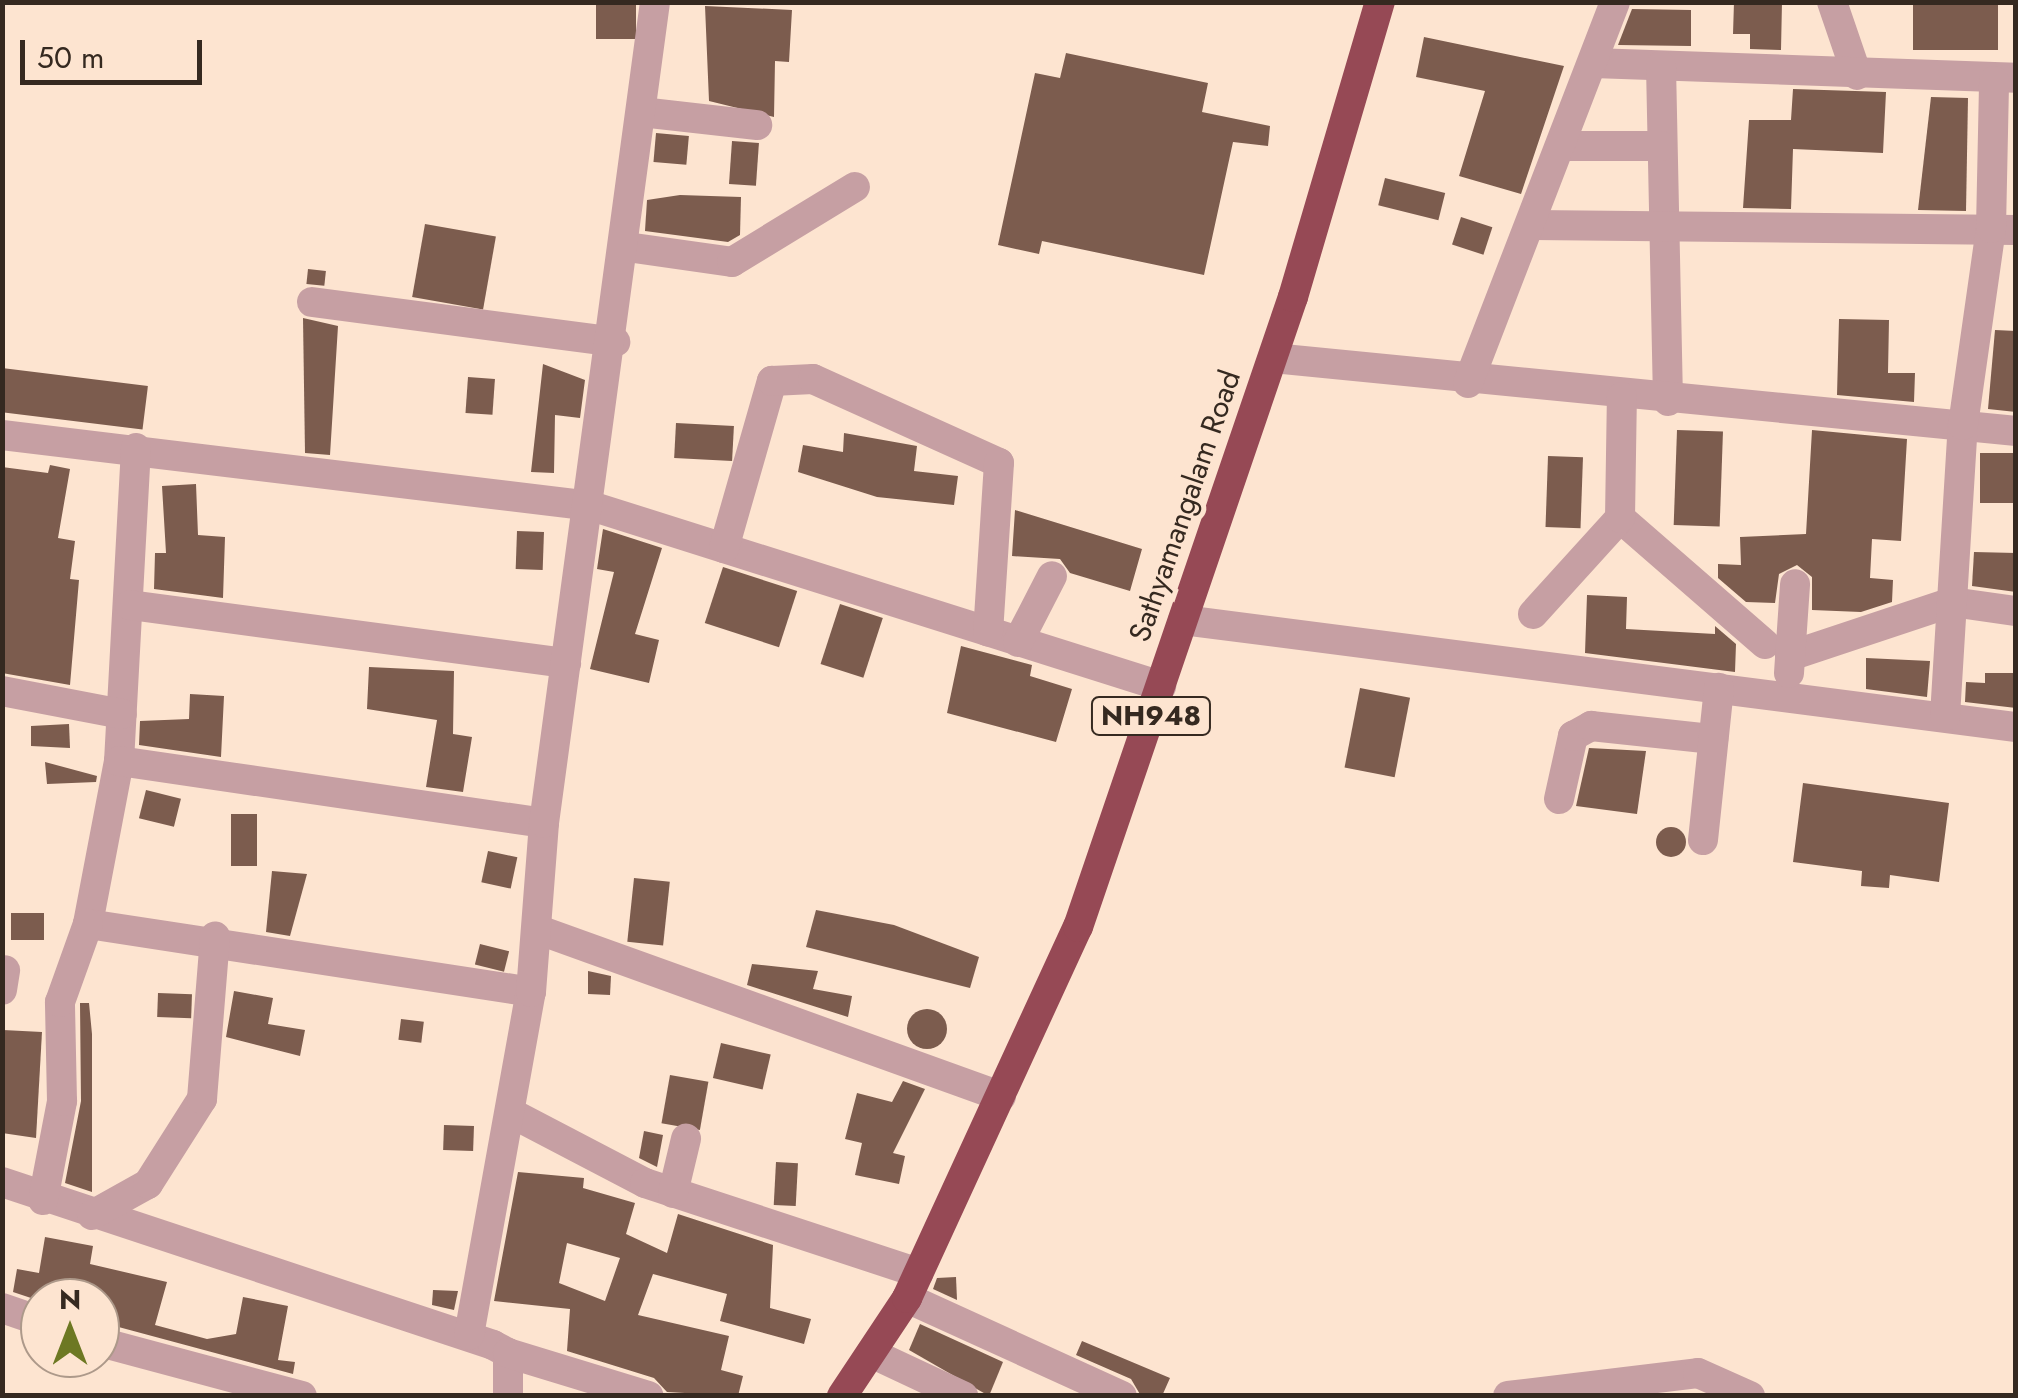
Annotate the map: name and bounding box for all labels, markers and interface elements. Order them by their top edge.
scale bar [25,20,208,82]
text: 50 m [37,36,104,79]
street label: Sathyamangalam Road [1122,365,1248,647]
road number: NH948 [1088,693,1214,739]
north arrow [20,1278,120,1378]
text: N [59,1279,81,1320]

